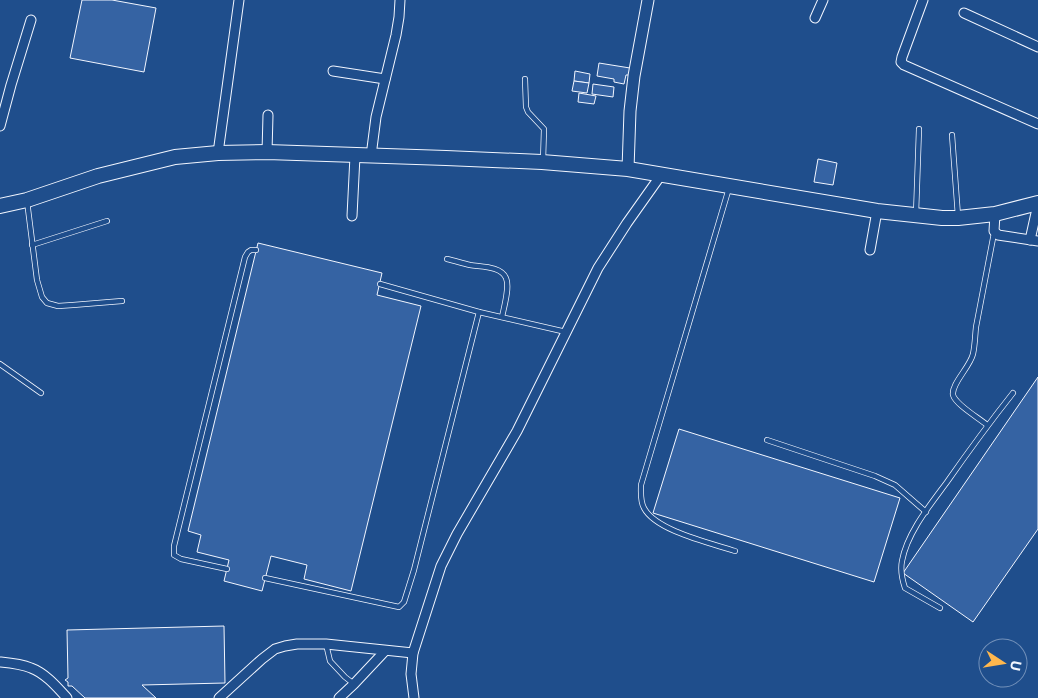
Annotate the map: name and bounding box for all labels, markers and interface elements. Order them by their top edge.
north arrow [978,638,1028,688]
text: U [1006,659,1027,673]

